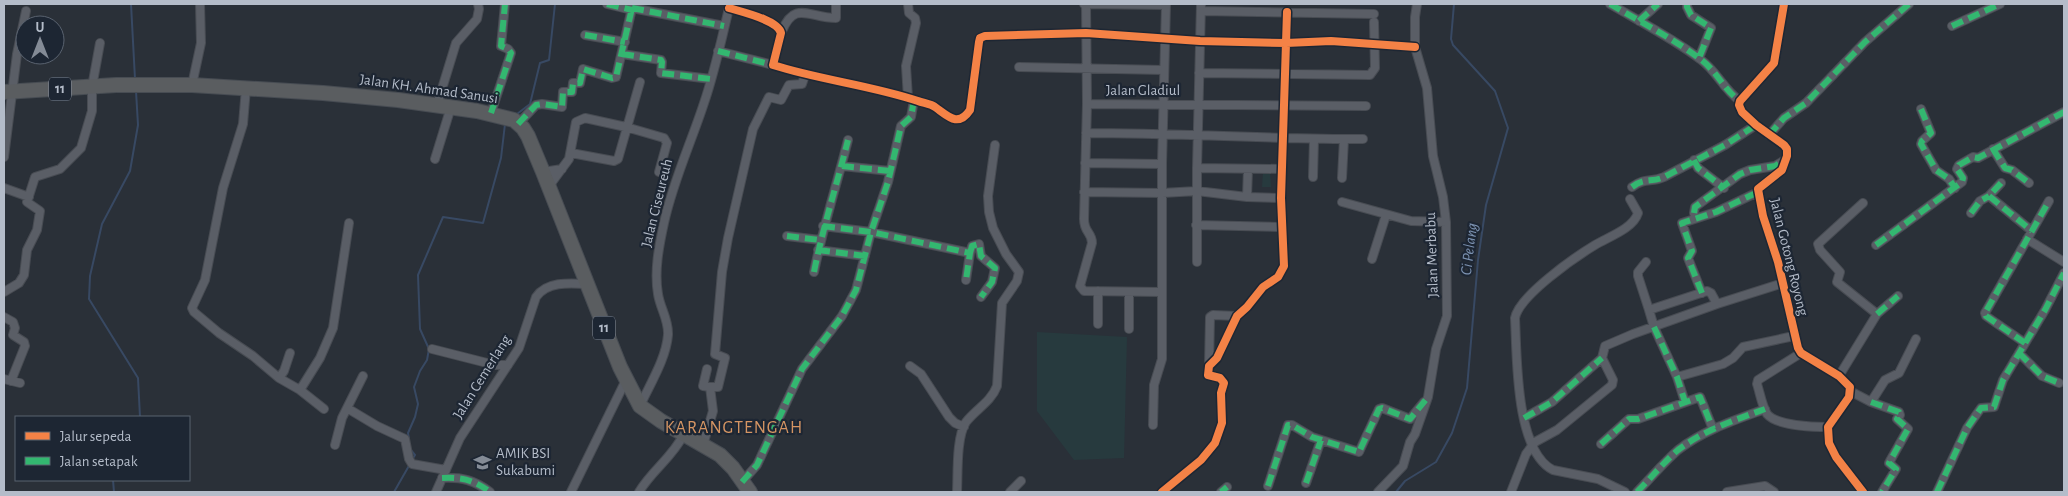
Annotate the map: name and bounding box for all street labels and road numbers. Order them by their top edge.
street label: Jalan KH. Ahmad Sanusi [359,72,499,106]
road number: 11 [49,78,71,100]
street label: Jalan Gladiul [1106,83,1180,98]
street label: Jalan Ciseureuh [639,157,675,249]
street label: Jalan Gotong Royong [1767,197,1811,318]
street label: Jalan Merbabu [1423,212,1441,298]
road number: 11 [593,316,615,339]
street label: Jalan Cemerlang [450,332,514,422]

